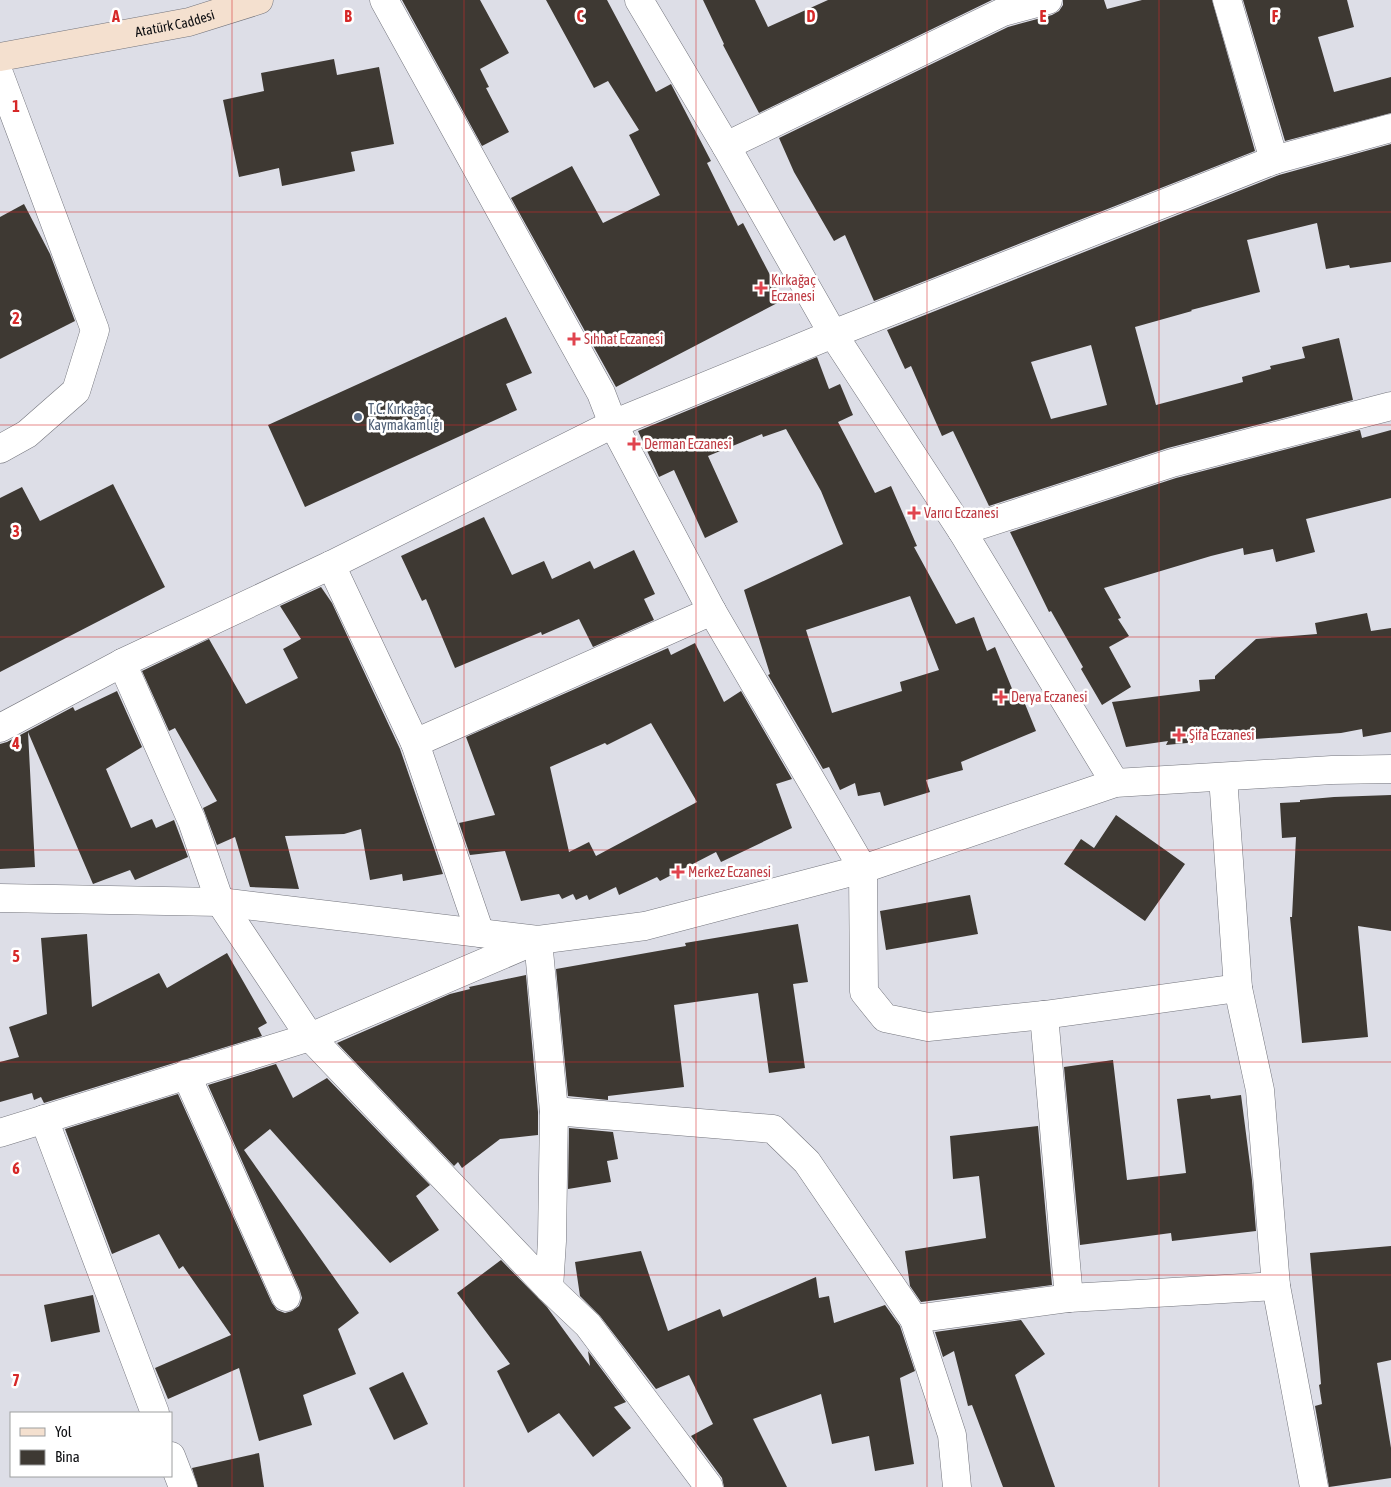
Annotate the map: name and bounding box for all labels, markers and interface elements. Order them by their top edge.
street label: Atatürk Caddesi [134,6,217,40]
text: A [111,7,120,25]
text: B [344,7,352,25]
text: C [576,7,584,25]
text: D [807,7,816,25]
text: E [1040,7,1047,25]
text: F [1272,7,1279,25]
text: 1 [12,97,20,115]
place label: Kırkağaç Eczanesi [771,272,816,304]
marker: Kırkağaç Eczanesi [755,282,767,294]
text: 2 [12,309,20,327]
place label: Sıhhat Eczanesi [584,331,663,347]
marker: Sıhhat Eczanesi [568,333,580,345]
place label: T.C. Kırkağaç Kaymakamlığı [368,401,442,433]
marker: T.C. Kırkağaç Kaymakamlığı [352,411,364,423]
place label: Derman Eczanesi [644,436,732,452]
marker: Derman Eczanesi [628,438,640,450]
place label: Varıcı Eczanesi [924,505,999,521]
marker: Varıcı Eczanesi [908,507,920,519]
text: 3 [12,522,20,540]
place label: Derya Eczanesi [1011,689,1087,705]
marker: Derya Eczanesi [995,691,1007,703]
place label: Şifa Eczanesi [1189,727,1254,743]
marker: Şifa Eczanesi [1173,729,1185,741]
text: 4 [11,734,20,752]
place label: Merkez Eczanesi [688,864,771,880]
marker: Merkez Eczanesi [672,866,684,878]
text: 5 [12,947,20,965]
text: 6 [12,1159,20,1177]
text: 7 [12,1371,20,1389]
legend [10,1412,172,1477]
text: Yol [55,1423,72,1440]
text: Bina [55,1448,80,1465]

